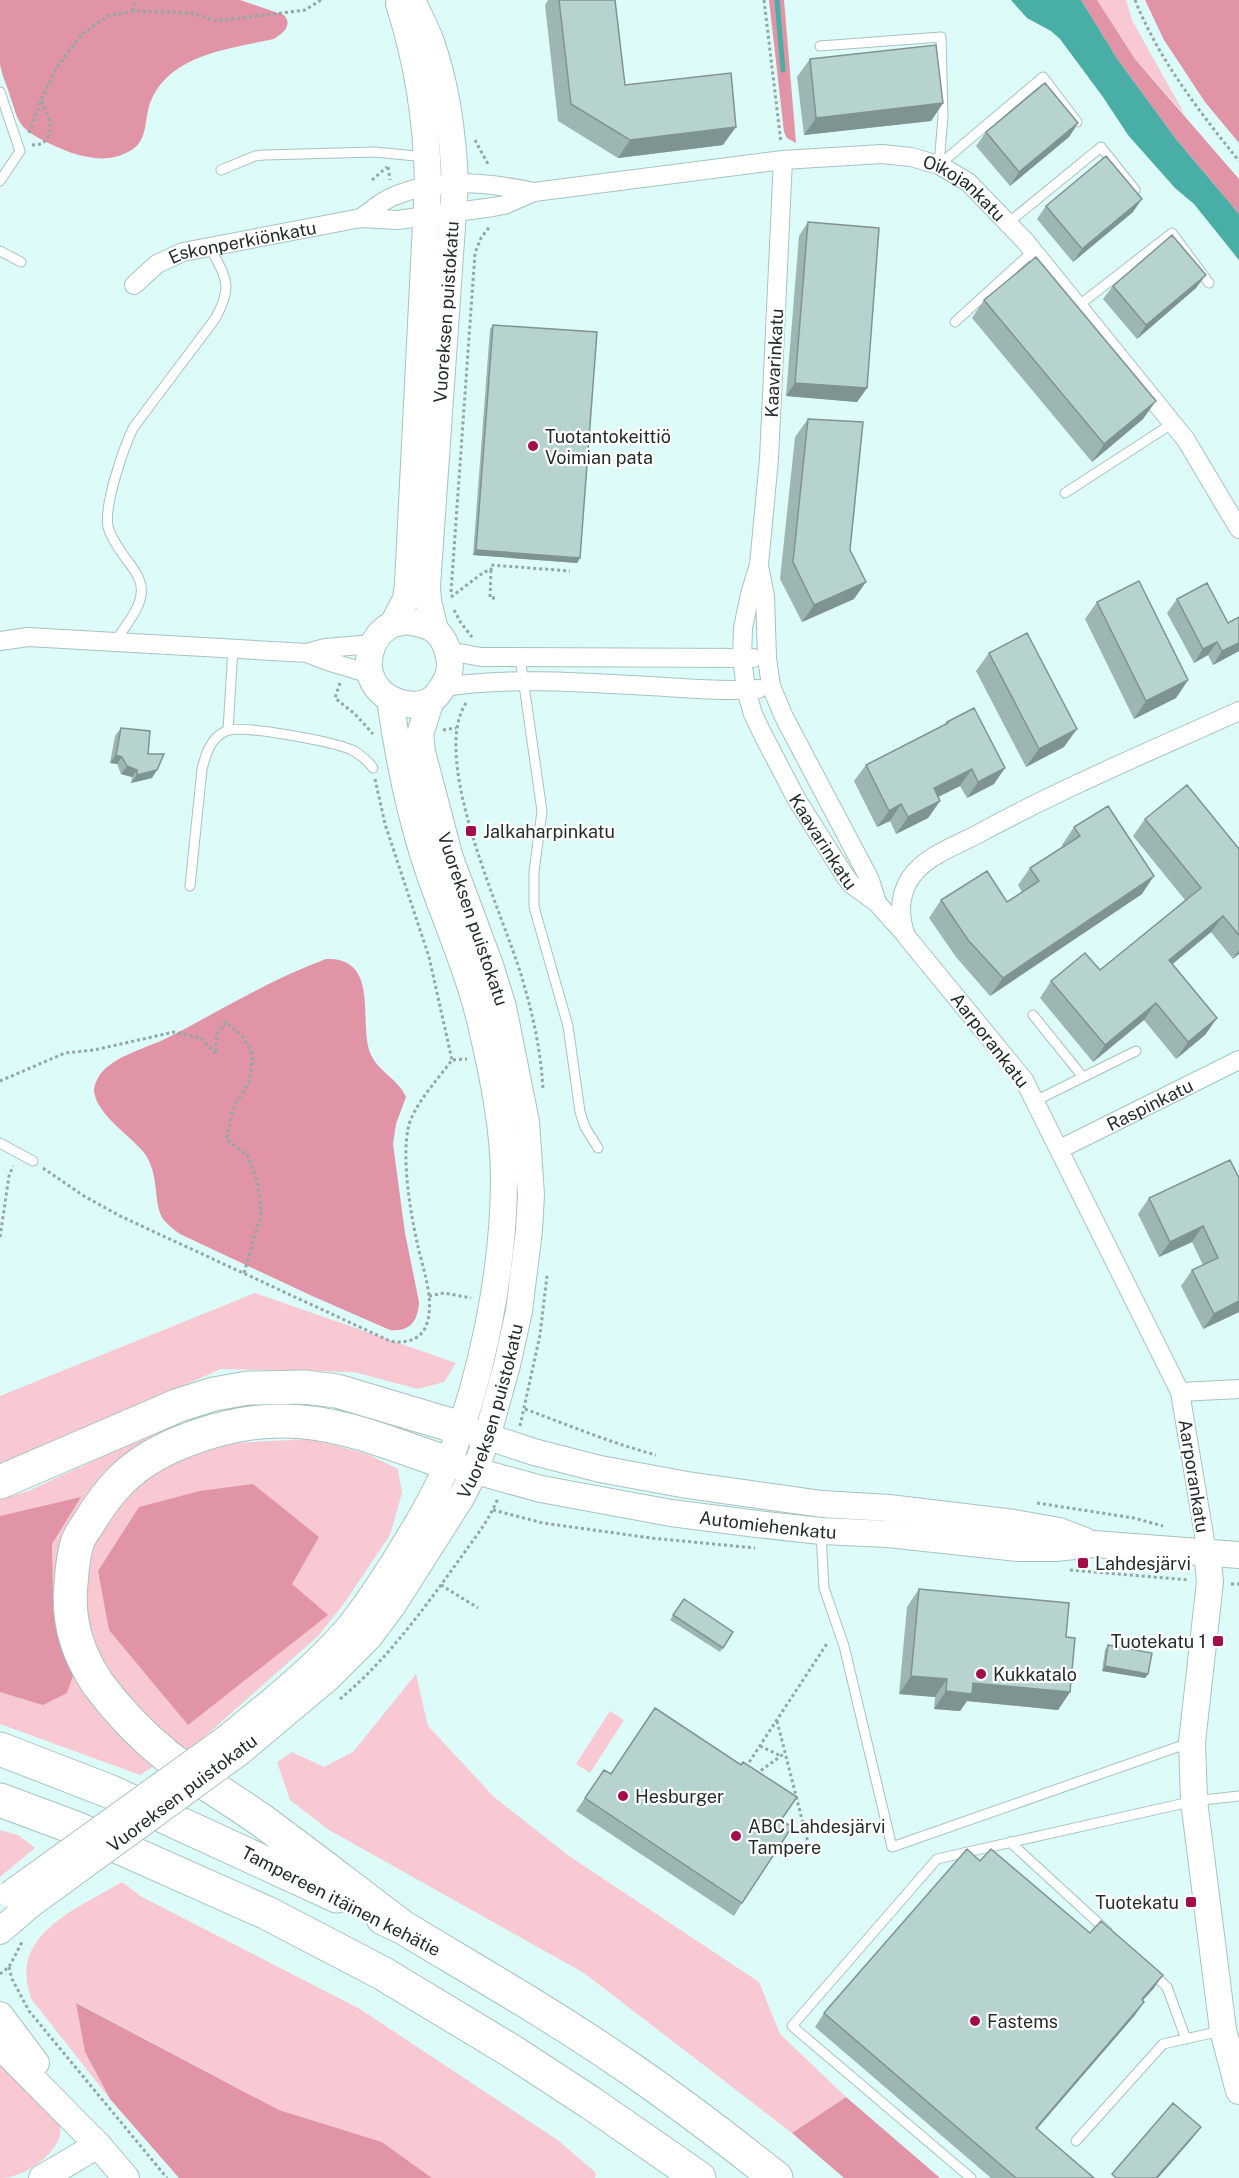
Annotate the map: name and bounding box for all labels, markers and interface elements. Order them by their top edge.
street label: Oikojankatu [921,150,1010,225]
street label: Eskonperkiönkatu [165,216,318,268]
street label: Vuoreksen puistokatu [429,220,463,404]
street label: Kaavarinkatu [761,308,787,418]
place label: Tuotantokeittiö Voimian pata [545,426,671,468]
marker: Tuotantokeittiö Voimian pata [526,439,540,453]
street label: Kaavarinkatu [785,790,862,894]
place label: Jalkaharpinkatu [483,821,615,842]
marker: Jalkaharpinkatu [464,824,478,838]
street label: Vuoreksen puistokatu [433,829,513,1009]
street label: Aarporankatu [946,988,1034,1092]
street label: Raspinkatu [1103,1074,1196,1135]
street label: Vuoreksen puistokatu [452,1322,526,1502]
street label: Aarporankatu [1175,1418,1213,1534]
street label: Automiehenkatu [698,1506,837,1542]
place label: Lahdesjärvi [1095,1553,1191,1574]
marker: Lahdesjärvi [1076,1556,1090,1570]
place label: Tuotekatu 1 [1111,1631,1206,1652]
marker: Tuotekatu 1 [1211,1634,1225,1648]
place label: Kukkatalo [993,1664,1077,1685]
marker: Kukkatalo [974,1667,988,1681]
street label: Vuoreksen puistokatu [103,1730,261,1856]
place label: Hesburger [635,1786,724,1807]
marker: Hesburger [616,1789,630,1803]
place label: ABC Lahdesjärvi Tampere [748,1816,885,1858]
marker: ABC Lahdesjärvi Tampere [729,1829,743,1843]
street label: Tampereen itäinen kehätie [238,1842,444,1960]
place label: Tuotekatu [1095,1892,1179,1913]
marker: Tuotekatu [1184,1895,1198,1909]
place label: Fastems [987,2011,1058,2032]
marker: Fastems [968,2014,982,2028]

